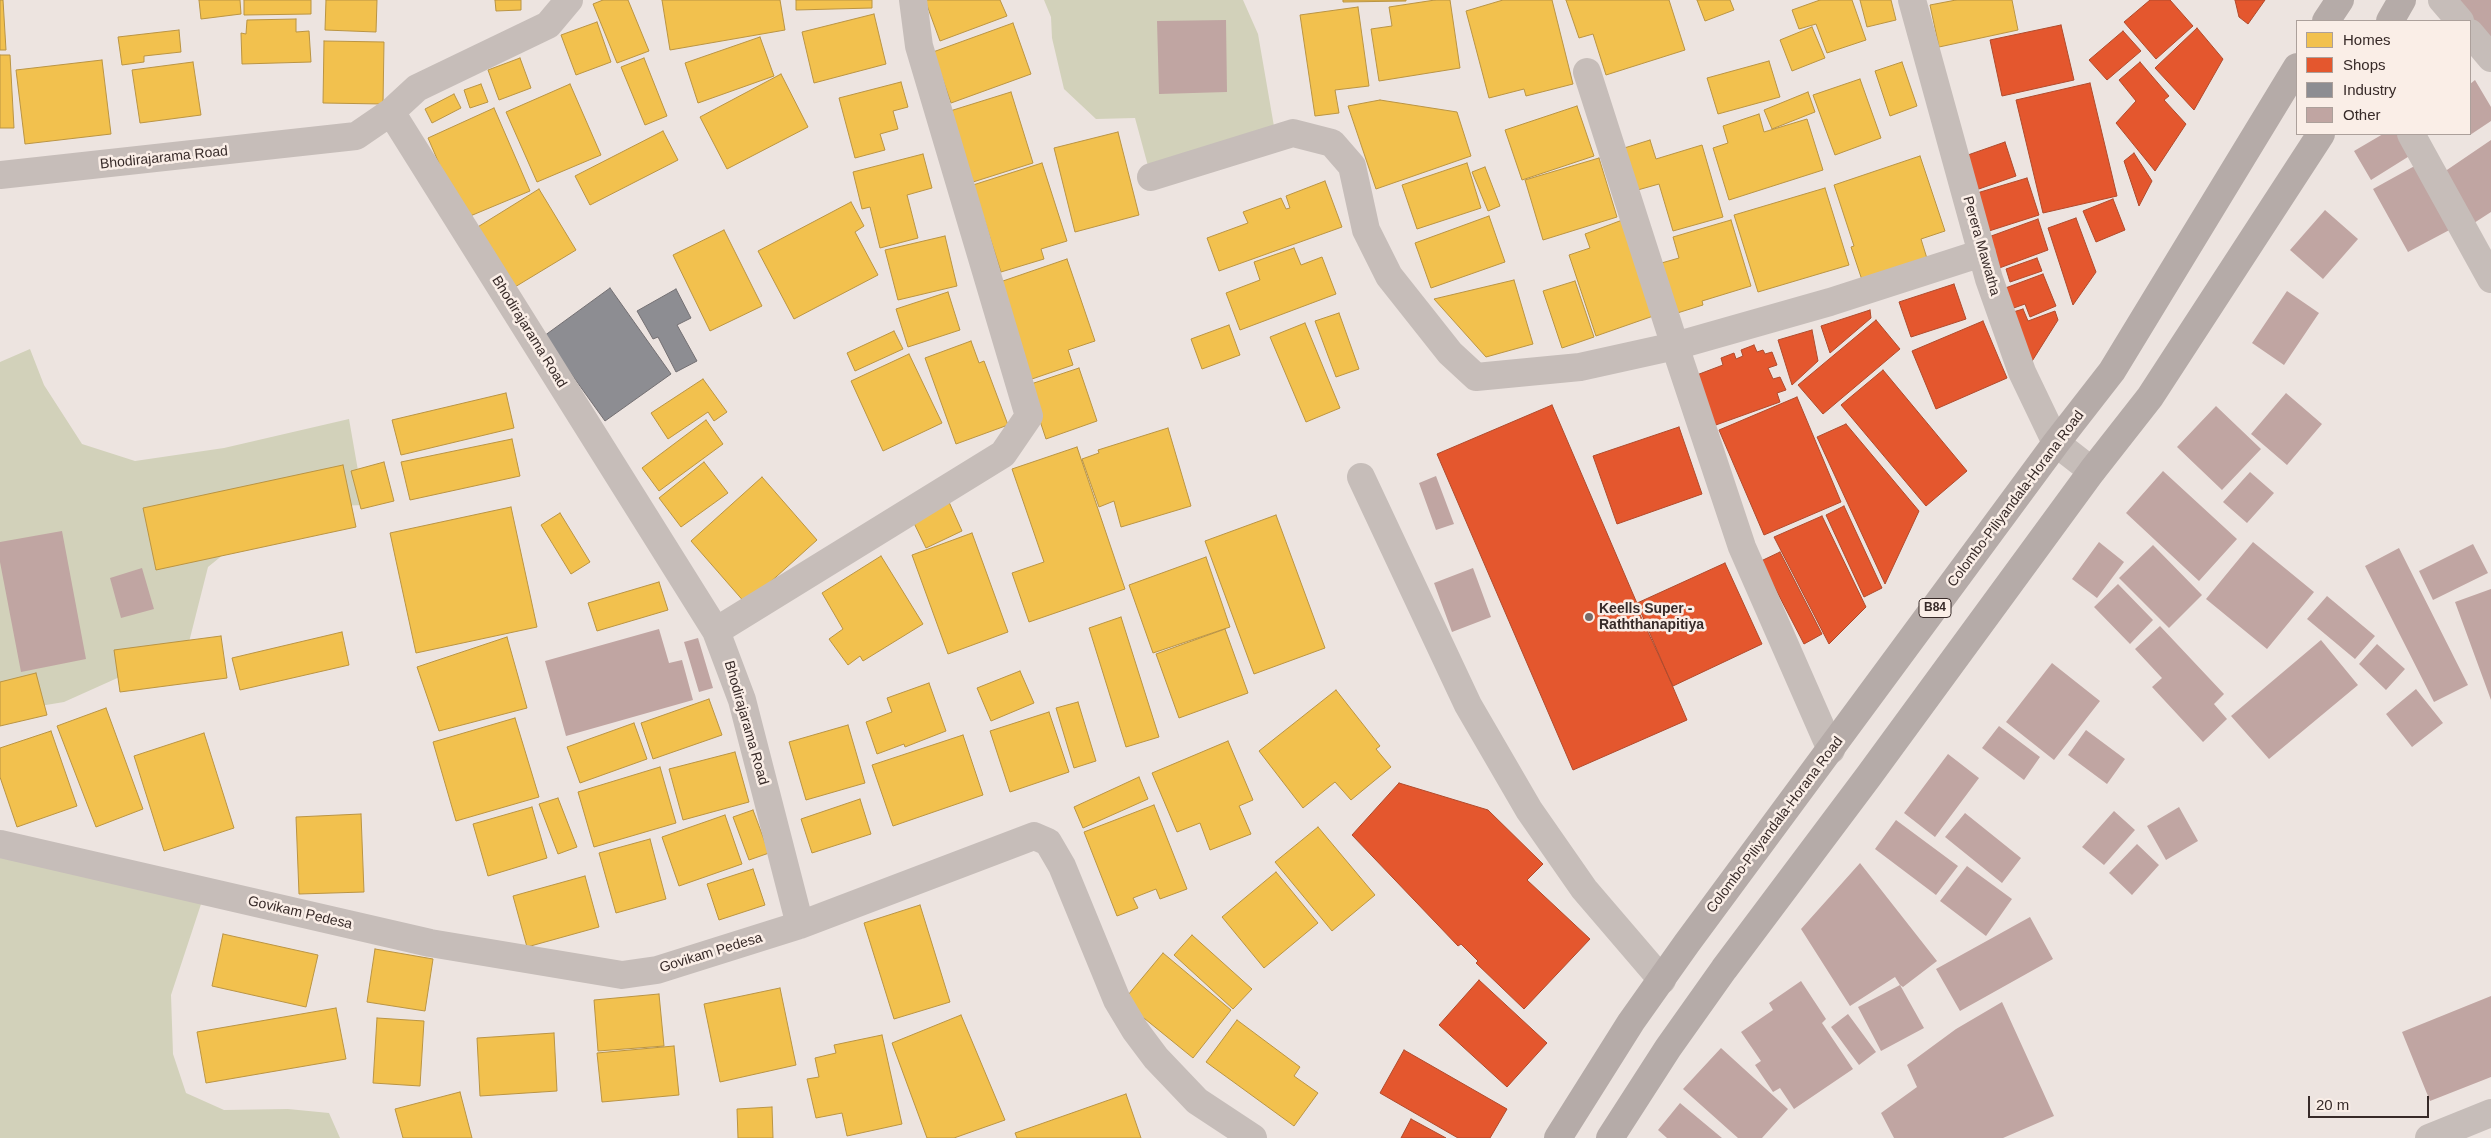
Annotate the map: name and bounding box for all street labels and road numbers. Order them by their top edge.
street label: Bhodirajarama Road [99,143,229,173]
street label: Perera Mawatha [1959,194,2003,298]
street label: Bhodirajarama Road [488,273,570,391]
street label: Colombo-Piliyandala-Horana Road [1944,408,2088,590]
road number: B84 [1919,598,1951,618]
street label: Bhodirajarama Road [720,659,772,787]
street label: Colombo-Piliyandala-Horana Road [1703,734,1847,916]
street label: Govikam Pedesa [246,893,354,933]
street label: Govikam Pedesa [658,929,764,977]

